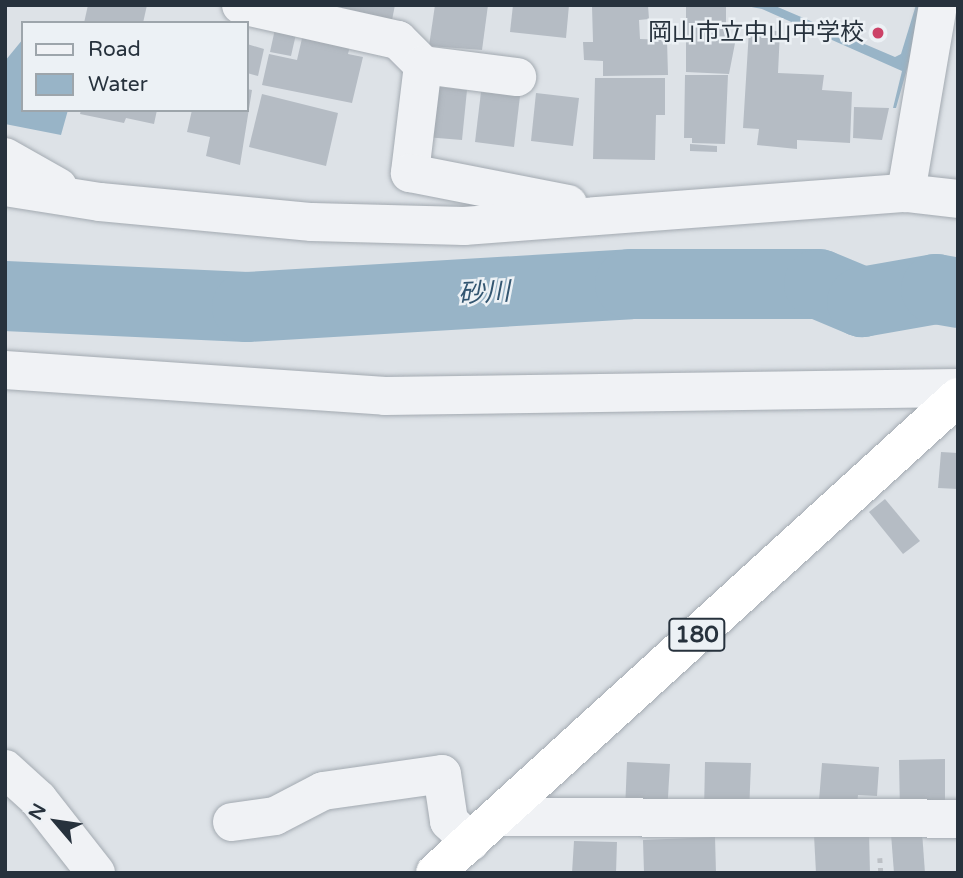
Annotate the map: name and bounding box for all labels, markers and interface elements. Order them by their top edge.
place label: 岡山市立中山中学校 [648,19,864,47]
legend [21,21,248,112]
marker: 岡山市立中山中学校 [870,25,886,41]
text: Road [88,37,141,62]
text: Water [88,72,148,97]
water label: 砂川 [457,276,511,310]
road number: 180 [667,615,727,654]
north arrow [21,787,91,857]
text: N [24,800,51,824]

